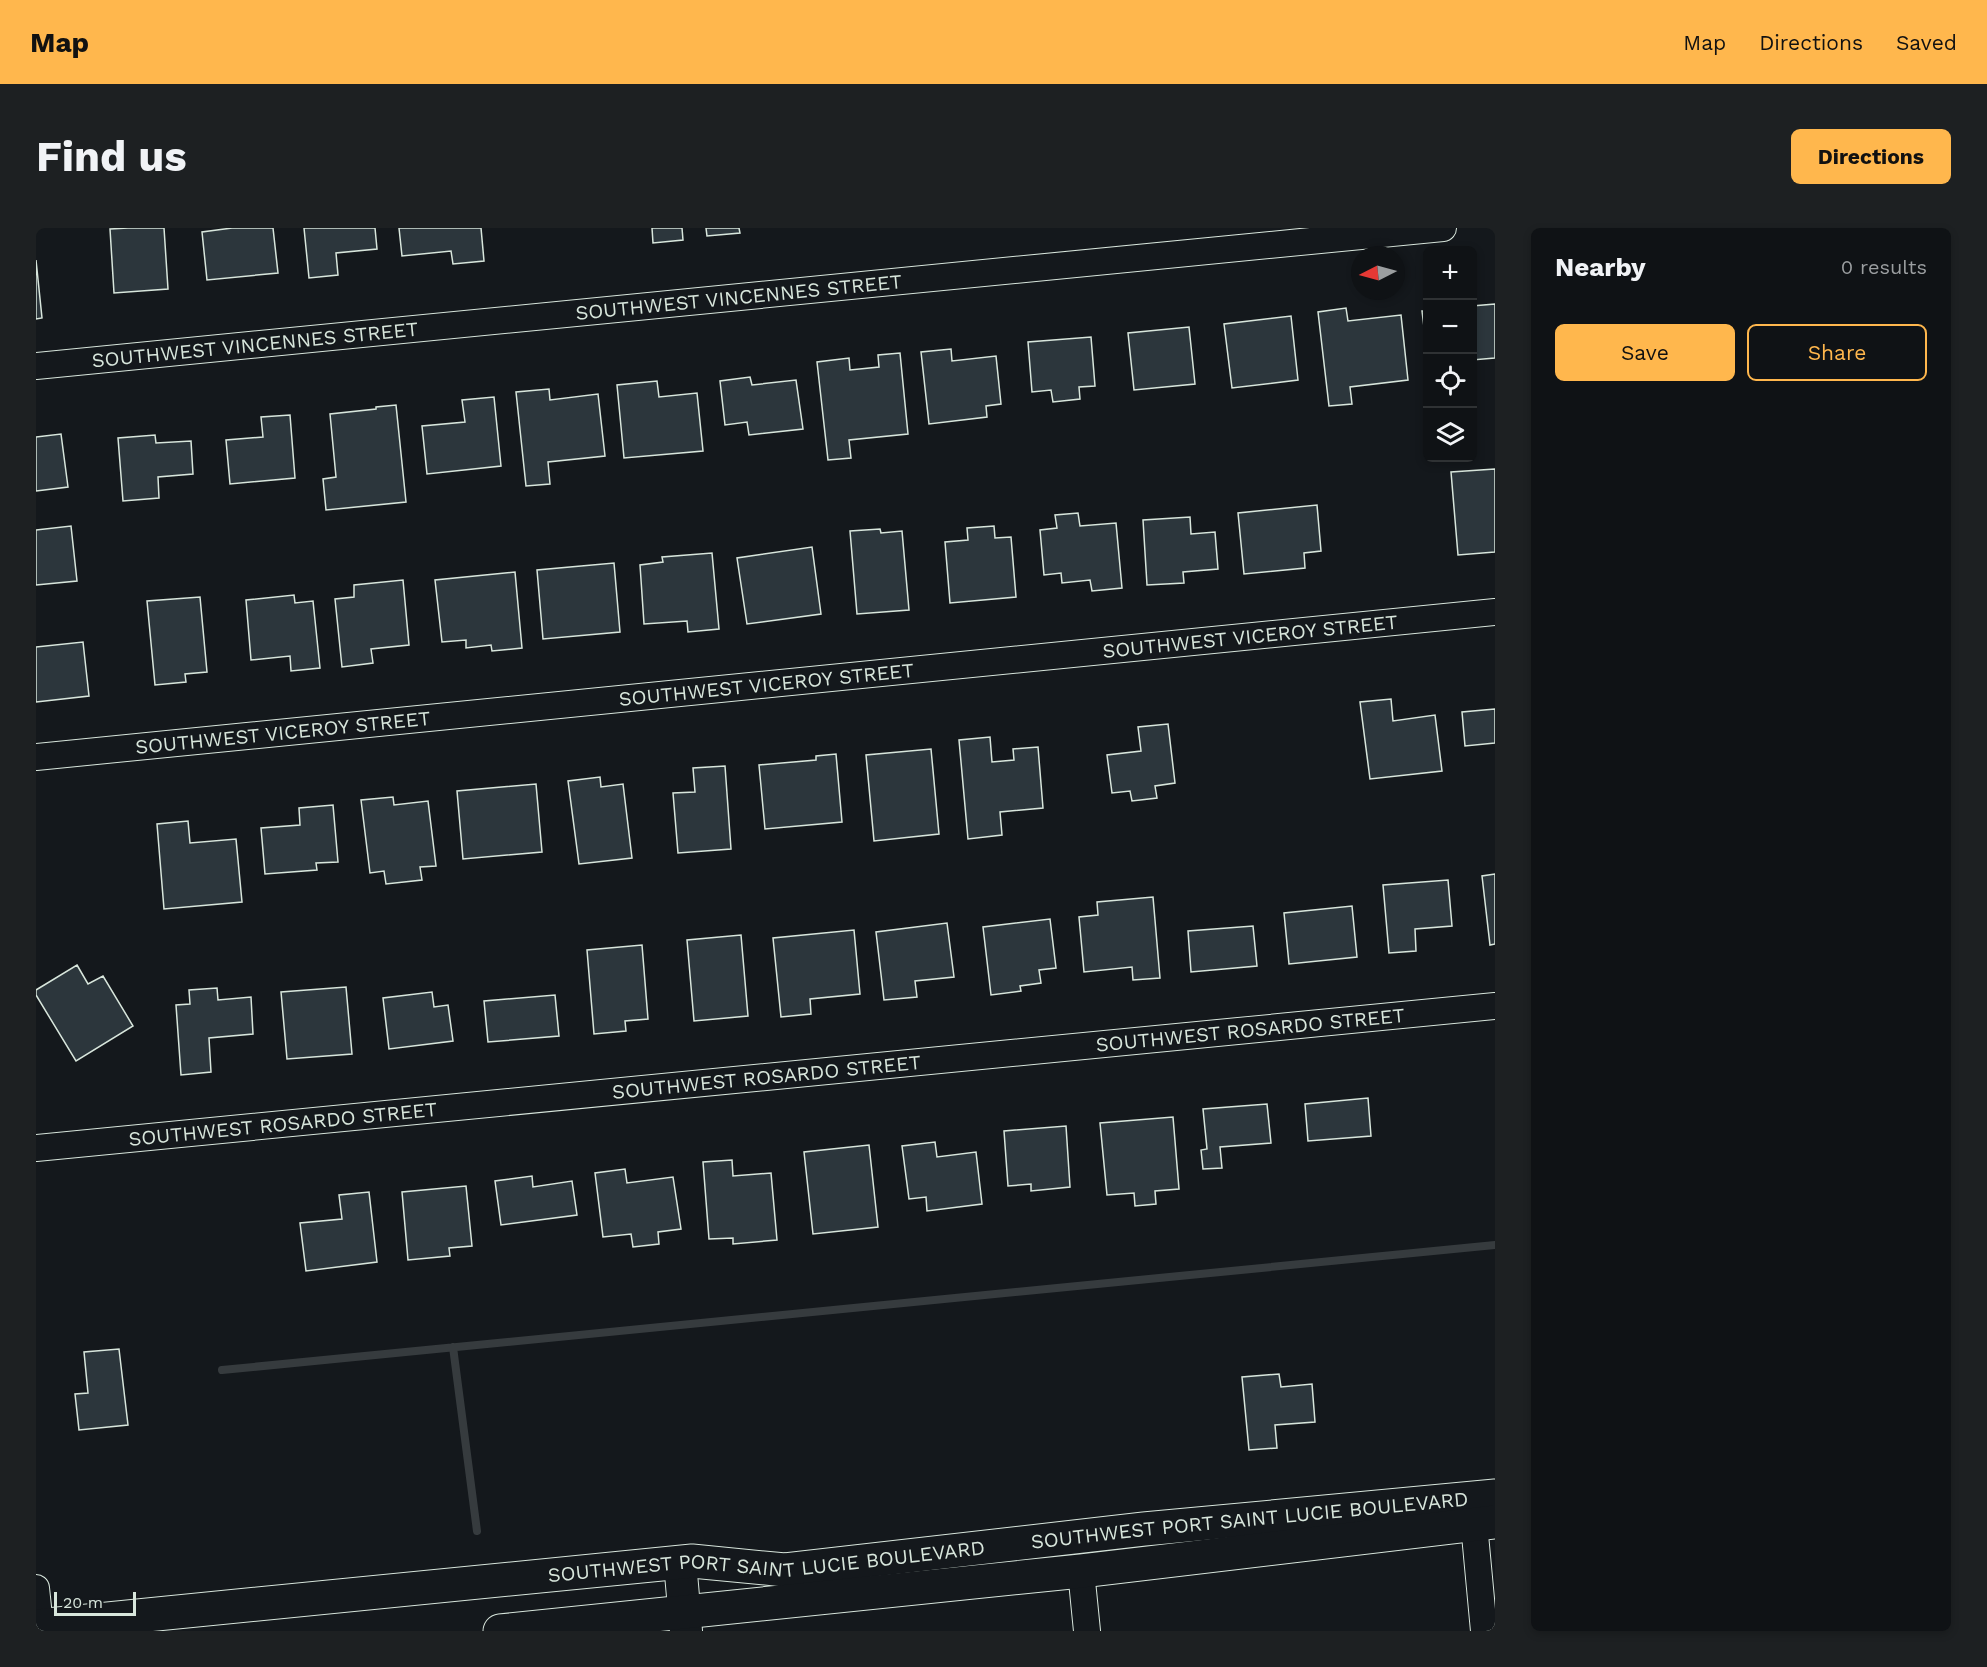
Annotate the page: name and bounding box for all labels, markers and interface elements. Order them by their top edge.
text: Map [30,26,89,59]
text: Map [1683,30,1726,55]
text: Directions [1759,30,1863,55]
text: Saved [1896,30,1957,55]
button: Directions [1791,129,1951,184]
text: Find us [36,132,187,181]
north arrow [1351,246,1405,300]
map controls [1423,246,1477,462]
button: + [1423,246,1477,300]
text: Nearby [1555,252,1646,282]
text: 0 results [1841,255,1927,279]
street label: SOUTHWEST VINCENNES STREET [574,269,903,325]
button: − [1423,300,1477,354]
street label: SOUTHWEST VINCENNES STREET [91,317,419,372]
button: Save [1555,324,1735,381]
button: Share [1747,324,1927,381]
button: locate [1423,354,1477,408]
button: layers [1423,408,1477,462]
street label: SOUTHWEST VICEROY STREET [1101,610,1399,663]
street label: SOUTHWEST VICEROY STREET [618,658,915,711]
street label: SOUTHWEST VICEROY STREET [134,706,432,759]
street label: SOUTHWEST ROSARDO STREET [1095,1003,1406,1057]
street label: SOUTHWEST ROSARDO STREET [611,1050,922,1104]
street label: SOUTHWEST ROSARDO STREET [127,1097,438,1151]
street label: SOUTHWEST PORT SAINT LUCIE BOULEVARD [1030,1487,1469,1554]
street label: SOUTHWEST PORT SAINT LUCIE BOULEVARD [547,1535,986,1587]
scale bar [54,1589,136,1616]
text: 20 m [63,1593,103,1612]

